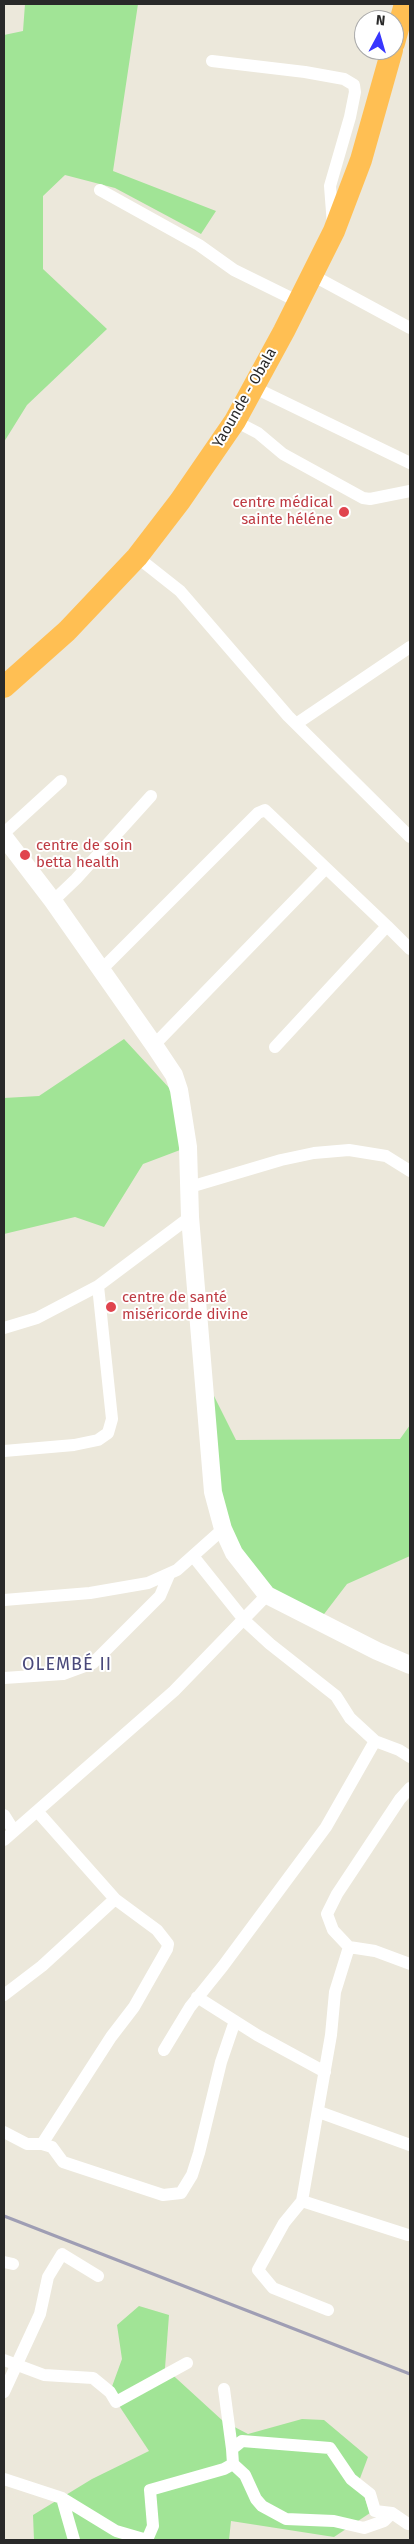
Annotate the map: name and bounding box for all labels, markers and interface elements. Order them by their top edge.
north arrow [354,10,404,60]
text: N [375,12,386,30]
street label: Yaounde - Obala [209,345,281,451]
place label: centre médical sainte héléne [233,494,333,529]
marker: centre médical sainte héléne [337,505,351,519]
place label: centre de soin betta health [36,837,133,872]
marker: centre de soin betta health [18,848,32,862]
place label: centre de santé miséricorde divine [122,1289,248,1324]
marker: centre de santé miséricorde divine [104,1300,118,1314]
district label: OLEMBÉ II [21,1654,113,1676]

